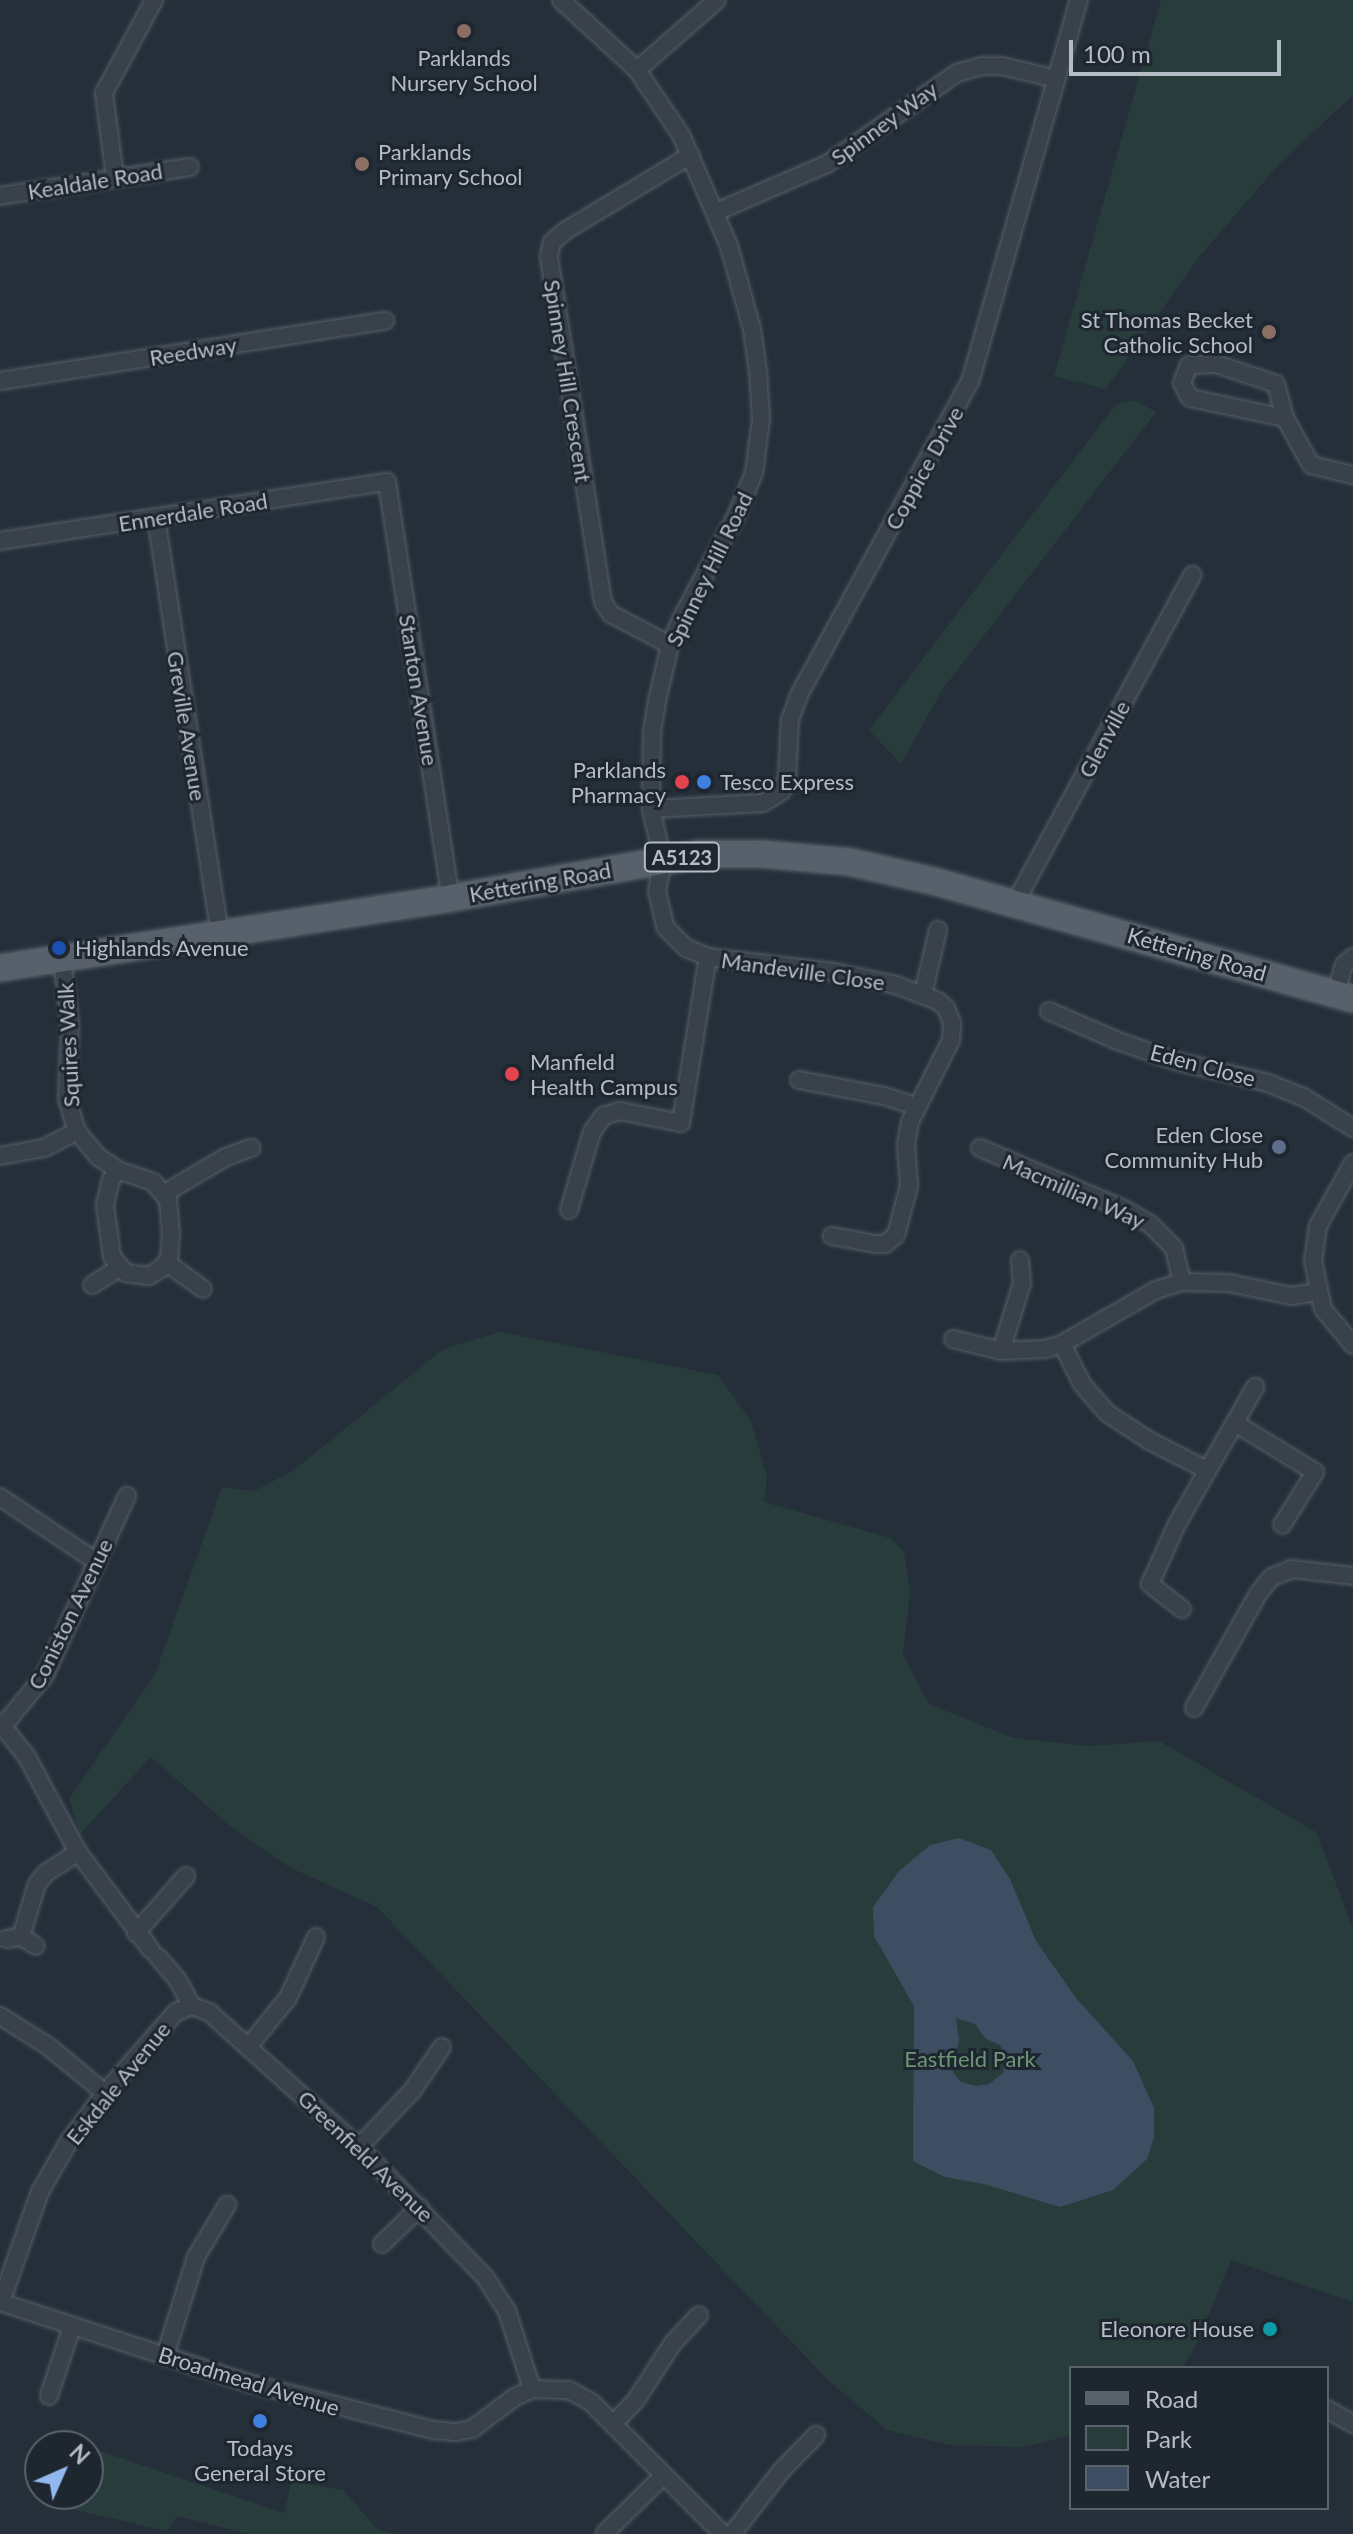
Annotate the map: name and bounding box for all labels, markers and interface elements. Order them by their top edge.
marker: Parklands Nursery School [455,22,473,40]
scale bar [1073,24,1285,74]
text: 100 m [1083,39,1151,68]
place label: Parklands Nursery School [390,44,538,96]
street label: Spinney Way [825,75,943,171]
place label: Parklands Primary School [378,138,523,190]
marker: Parklands Primary School [353,155,371,173]
street label: Kealdale Road [26,157,164,205]
street label: Spinney Hill Crescent [539,278,597,484]
place label: St Thomas Becket Catholic School [1080,306,1253,358]
marker: St Thomas Becket Catholic School [1260,323,1278,341]
street label: Reedway [148,331,238,371]
street label: Coppice Drive [879,402,969,534]
street label: Ennerdale Road [117,487,269,537]
street label: Spinney Hill Road [660,487,758,651]
street label: Stanton Avenue [394,612,444,768]
street label: Greville Avenue [162,649,212,803]
street label: Glenville [1073,696,1135,782]
place label: Parklands Pharmacy [571,756,666,808]
place label: Tesco Express [720,769,854,795]
marker: Parklands Pharmacy [673,773,691,791]
marker: Tesco Express [695,773,713,791]
road number: A5123 [642,841,722,873]
street label: Kettering Road [467,857,613,907]
street label: Kettering Road [1124,922,1270,986]
place label: Highlands Avenue [75,935,249,961]
marker: Highlands Avenue [50,939,68,957]
street label: Mandeville Close [720,946,886,996]
street label: Squires Walk [52,982,84,1108]
street label: Eden Close [1148,1038,1258,1092]
place label: Manfield Health Campus [530,1048,678,1100]
marker: Manfield Health Campus [501,1063,523,1085]
place label: Eden Close Community Hub [1104,1121,1263,1172]
marker: Eden Close Community Hub [1270,1138,1288,1156]
street label: Macmillian Way [999,1148,1149,1234]
street label: Coniston Avenue [22,1534,118,1694]
street label: Eskdale Avenue [60,2016,176,2150]
park label: Eastfield Park [904,2046,1036,2072]
street label: Greenfield Avenue [292,2084,440,2228]
place label: Eleonore House [1100,2316,1254,2342]
marker: Eleonore House [1261,2320,1279,2338]
street label: Broadmead Avenue [155,2341,343,2421]
legend [1069,2366,1329,2510]
text: Road [1145,2384,1198,2413]
marker: Todays General Store [251,2412,269,2430]
text: Park [1145,2424,1192,2453]
north arrow [24,2430,104,2510]
place label: Todays General Store [194,2434,326,2486]
text: N [64,2439,95,2470]
text: Water [1145,2464,1210,2493]

